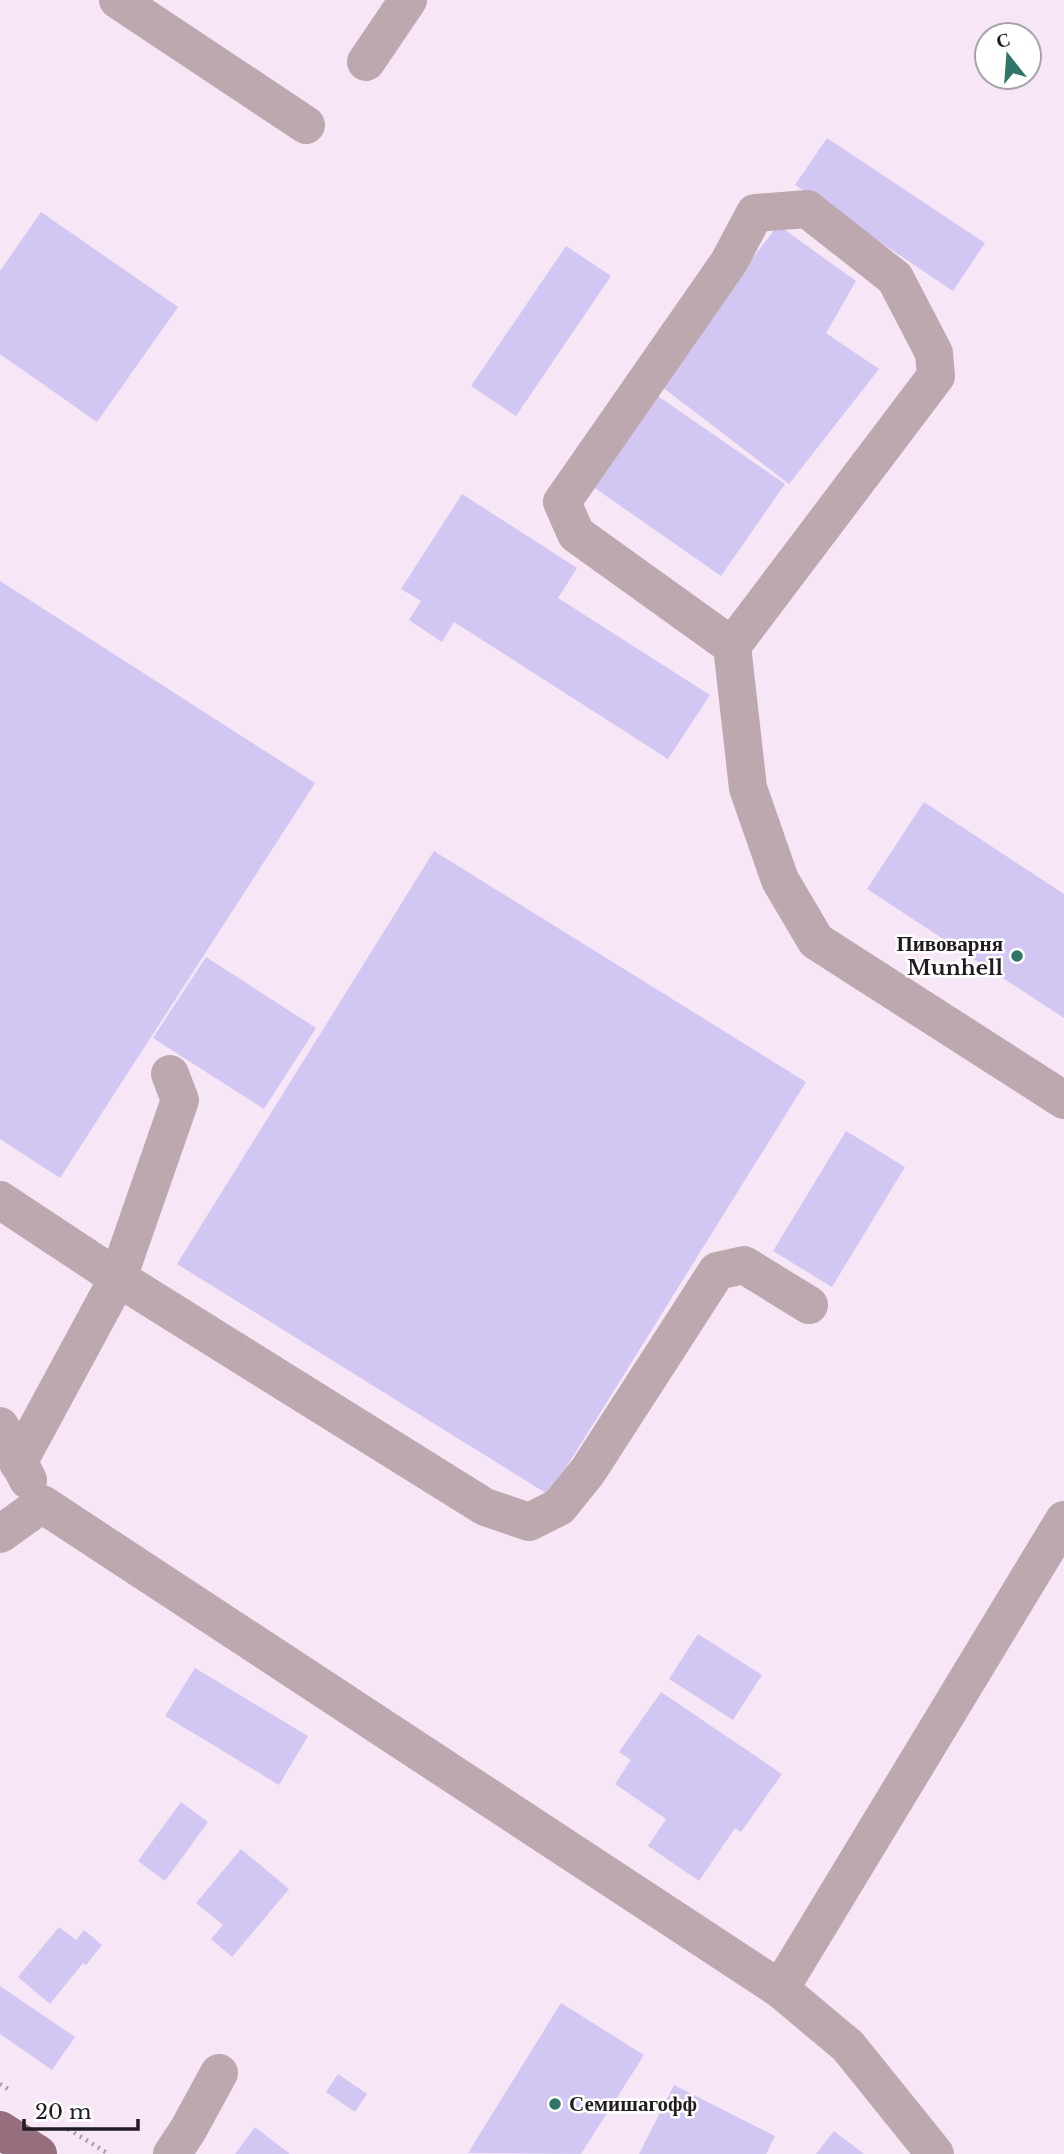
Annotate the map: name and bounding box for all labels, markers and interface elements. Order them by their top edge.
north arrow [973,21,1043,91]
text: С [993,27,1013,53]
place label: Пивоварня Munhell [896,931,1004,981]
marker: Пивоварня Munhell [1009,948,1025,964]
scale bar [24,2088,138,2132]
place label: Семишагофф [569,2091,697,2117]
marker: Семишагофф [547,2096,563,2112]
text: 20 m [35,2099,92,2125]

